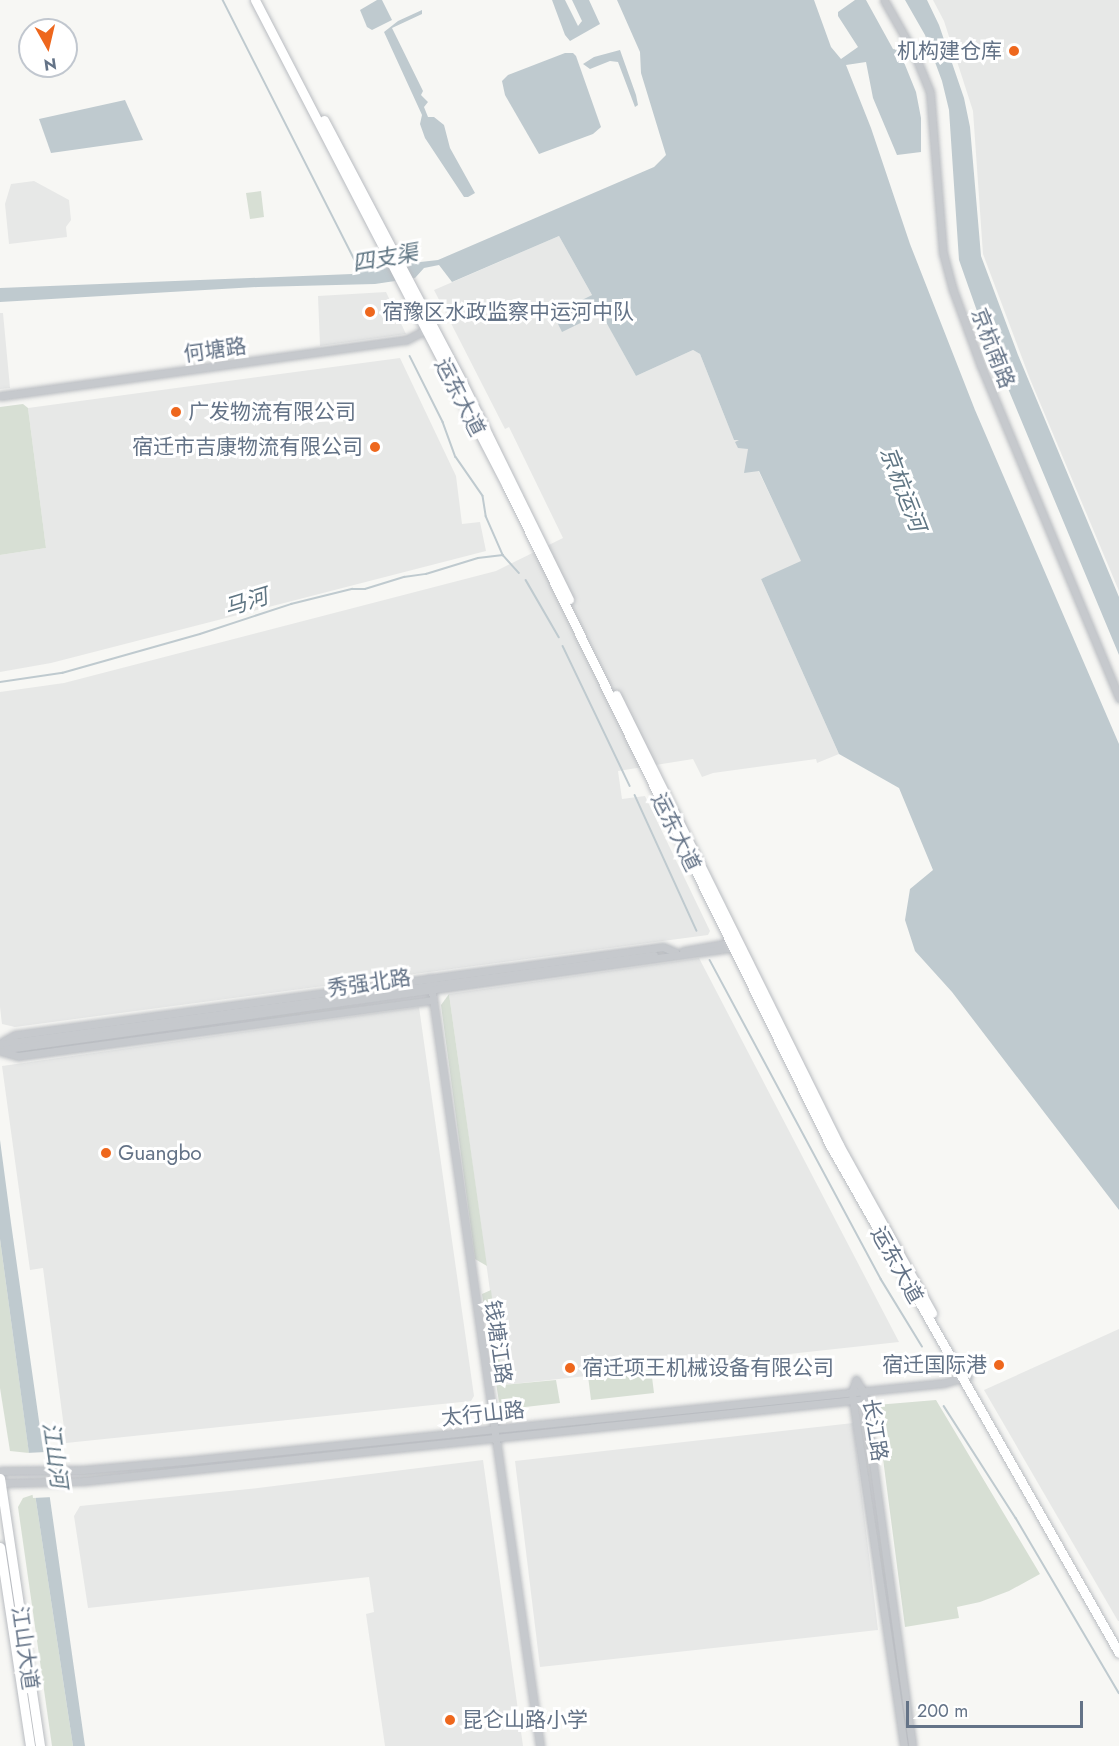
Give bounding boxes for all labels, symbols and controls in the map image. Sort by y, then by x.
north arrow [18,18,78,78]
place label: 机构建仓库 [897,38,1002,64]
marker: 机构建仓库 [1007,44,1021,58]
text: N [42,52,58,77]
water label: 四支渠 [350,239,420,277]
place label: 宿豫区水政监察中运河中队 [382,299,634,325]
street label: 京杭南路 [966,304,1020,392]
marker: 宿豫区水政监察中运河中队 [363,305,377,319]
street label: 何塘路 [182,333,248,367]
street label: 运东大道 [430,354,490,440]
place label: 广发物流有限公司 [188,399,356,425]
marker: 广发物流有限公司 [169,405,183,419]
place label: 宿迁市吉康物流有限公司 [132,434,363,460]
marker: 宿迁市吉康物流有限公司 [368,440,382,454]
water label: 京杭运河 [875,443,931,535]
water label: 马河 [221,583,271,621]
street label: 运东大道 [646,789,706,875]
street label: 秀强北路 [326,965,412,1001]
place label: Guangbo [118,1140,202,1166]
marker: Guangbo [99,1146,113,1160]
street label: 运东大道 [866,1222,928,1308]
street label: 钱塘江路 [480,1299,516,1385]
place label: 宿迁国际港 [882,1352,987,1378]
place label: 宿迁项王机械设备有限公司 [582,1355,834,1381]
marker: 宿迁国际港 [992,1358,1006,1372]
marker: 宿迁项王机械设备有限公司 [563,1361,577,1375]
street label: 太行山路 [440,1397,526,1431]
street label: 长江路 [858,1397,892,1463]
water label: 江山河 [37,1420,73,1490]
street label: 江山大道 [7,1605,43,1691]
scale bar [909,1689,1086,1727]
text: 200 m [917,1698,968,1724]
place label: 昆仑山路小学 [462,1707,588,1733]
marker: 昆仑山路小学 [443,1713,457,1727]

